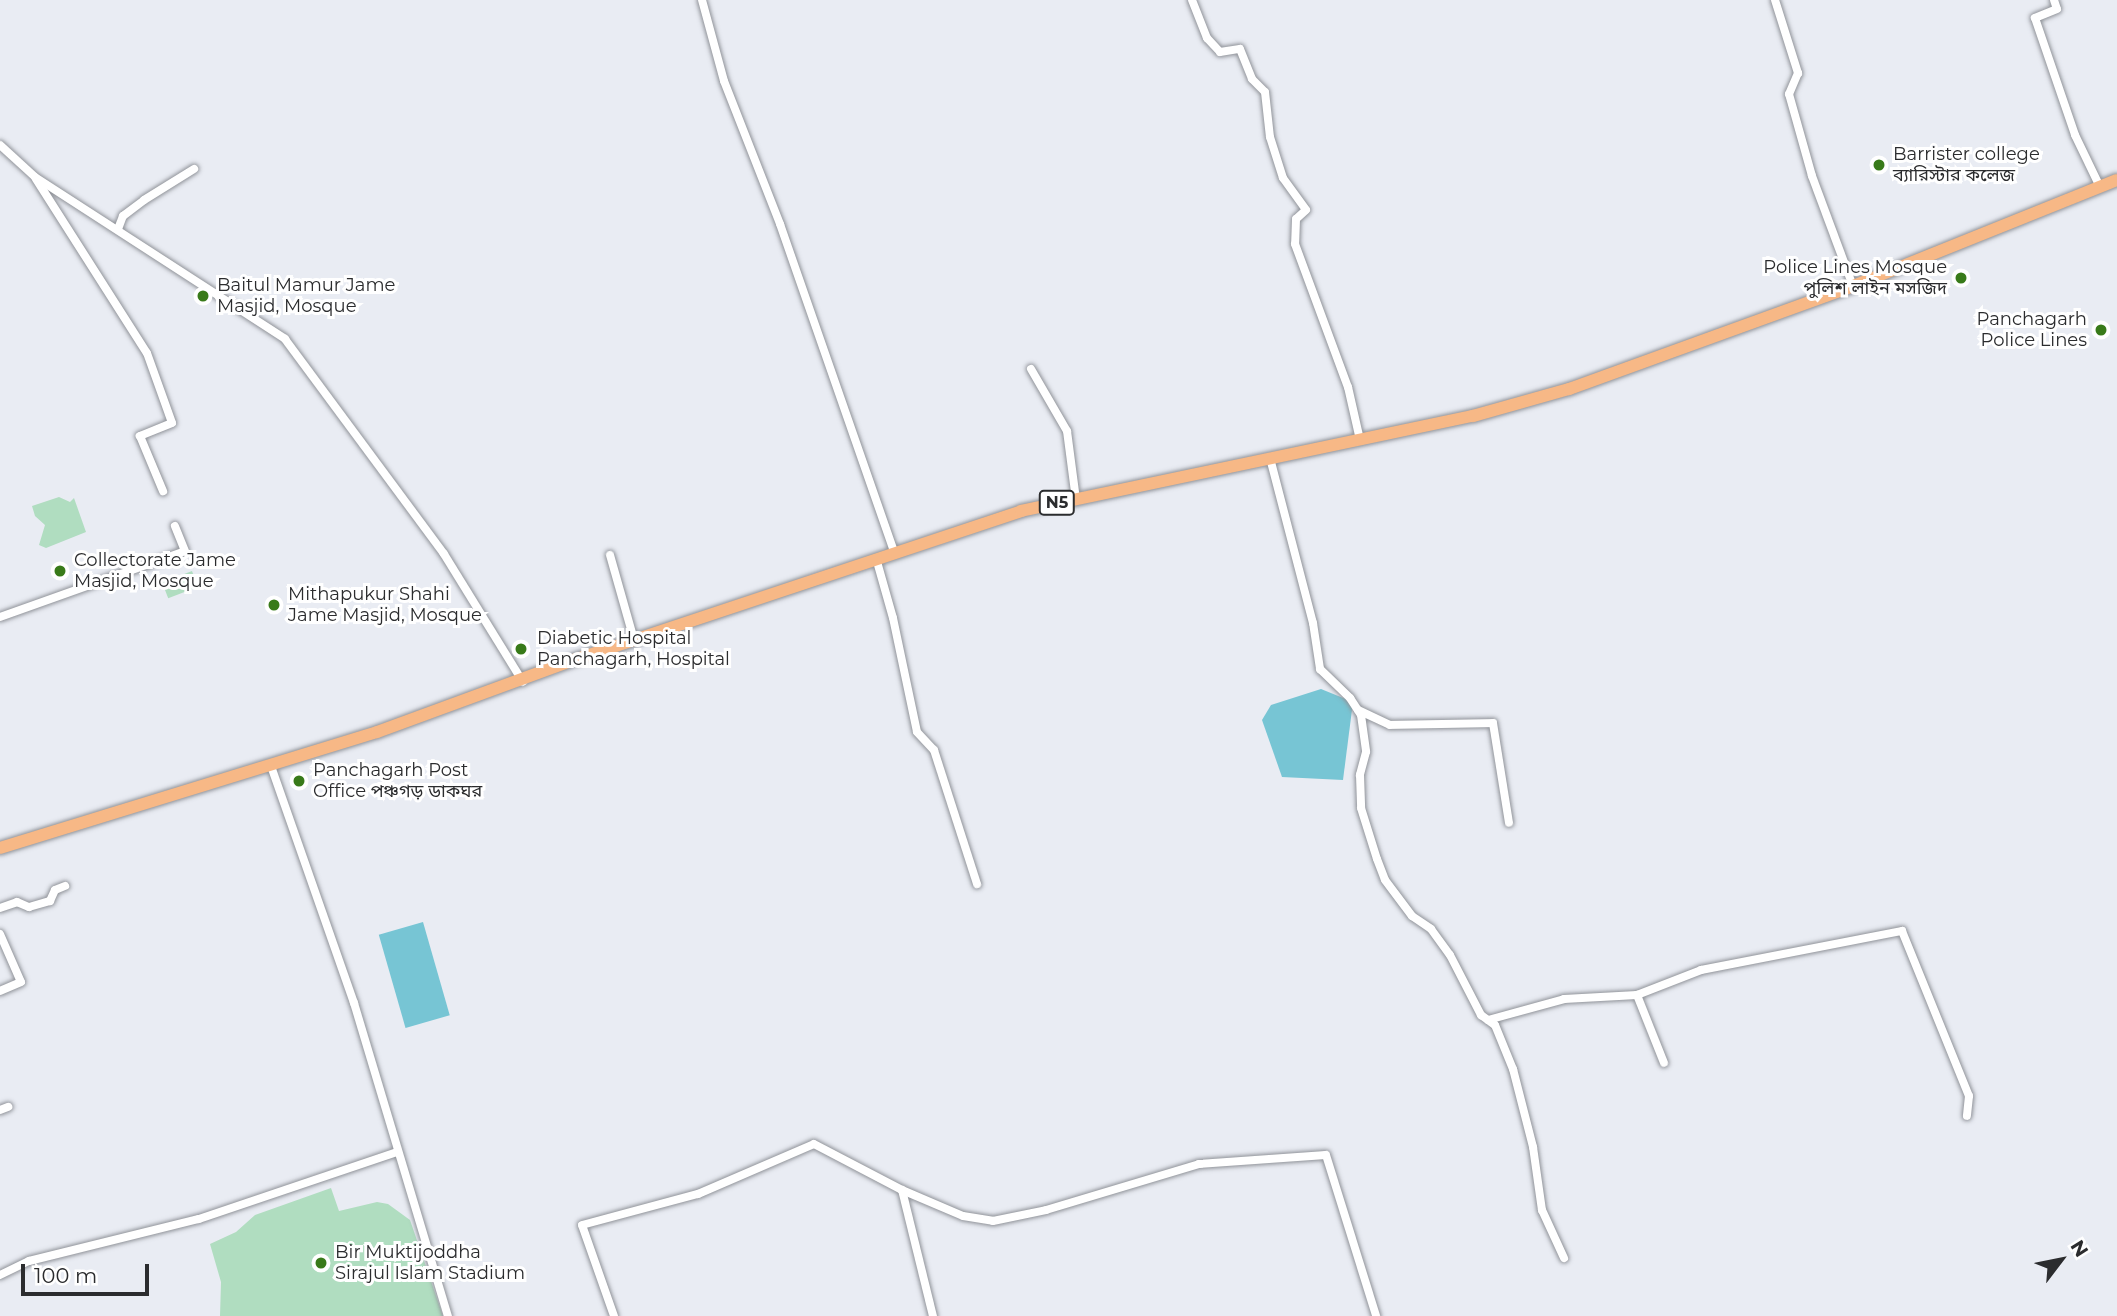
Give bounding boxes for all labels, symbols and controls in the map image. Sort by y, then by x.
place label: Barrister college ব্যারিস্টার কলেজ [1893,144,2040,186]
marker: Barrister college ব্যারিস্টার কলেজ [1871,157,1887,173]
place label: Police Lines Mosque পুলিশ লাইন মসজিদ [1763,257,1947,300]
marker: Police Lines Mosque পুলিশ লাইন মসজিদ [1953,270,1969,286]
place label: Baitul Mamur Jame Masjid, Mosque [217,275,395,318]
marker: Baitul Mamur Jame Masjid, Mosque [195,288,211,304]
place label: Panchagarh Police Lines [1977,309,2087,352]
marker: Panchagarh Police Lines [2093,322,2109,338]
road number: N5 [1038,490,1076,516]
place label: Collectorate Jame Masjid, Mosque [74,550,236,592]
marker: Collectorate Jame Masjid, Mosque [52,563,68,579]
place label: Mithapukur Shahi Jame Masjid, Mosque [288,584,482,626]
marker: Mithapukur Shahi Jame Masjid, Mosque [266,597,282,613]
place label: Diabetic Hospital Panchagarh, Hospital [537,628,730,670]
marker: Diabetic Hospital Panchagarh, Hospital [511,639,531,659]
place label: Panchagarh Post Office পঞ্চগড় ডাকঘর [313,760,482,802]
marker: Panchagarh Post Office পঞ্চগড় ডাকঘর [291,773,307,789]
north arrow [2026,1225,2096,1295]
text: N [2065,1236,2093,1261]
place label: Bir Muktijoddha Sirajul Islam Stadium [335,1242,525,1284]
scale bar [24,1250,152,1294]
marker: Bir Muktijoddha Sirajul Islam Stadium [313,1255,329,1271]
text: 100 m [34,1263,97,1288]

